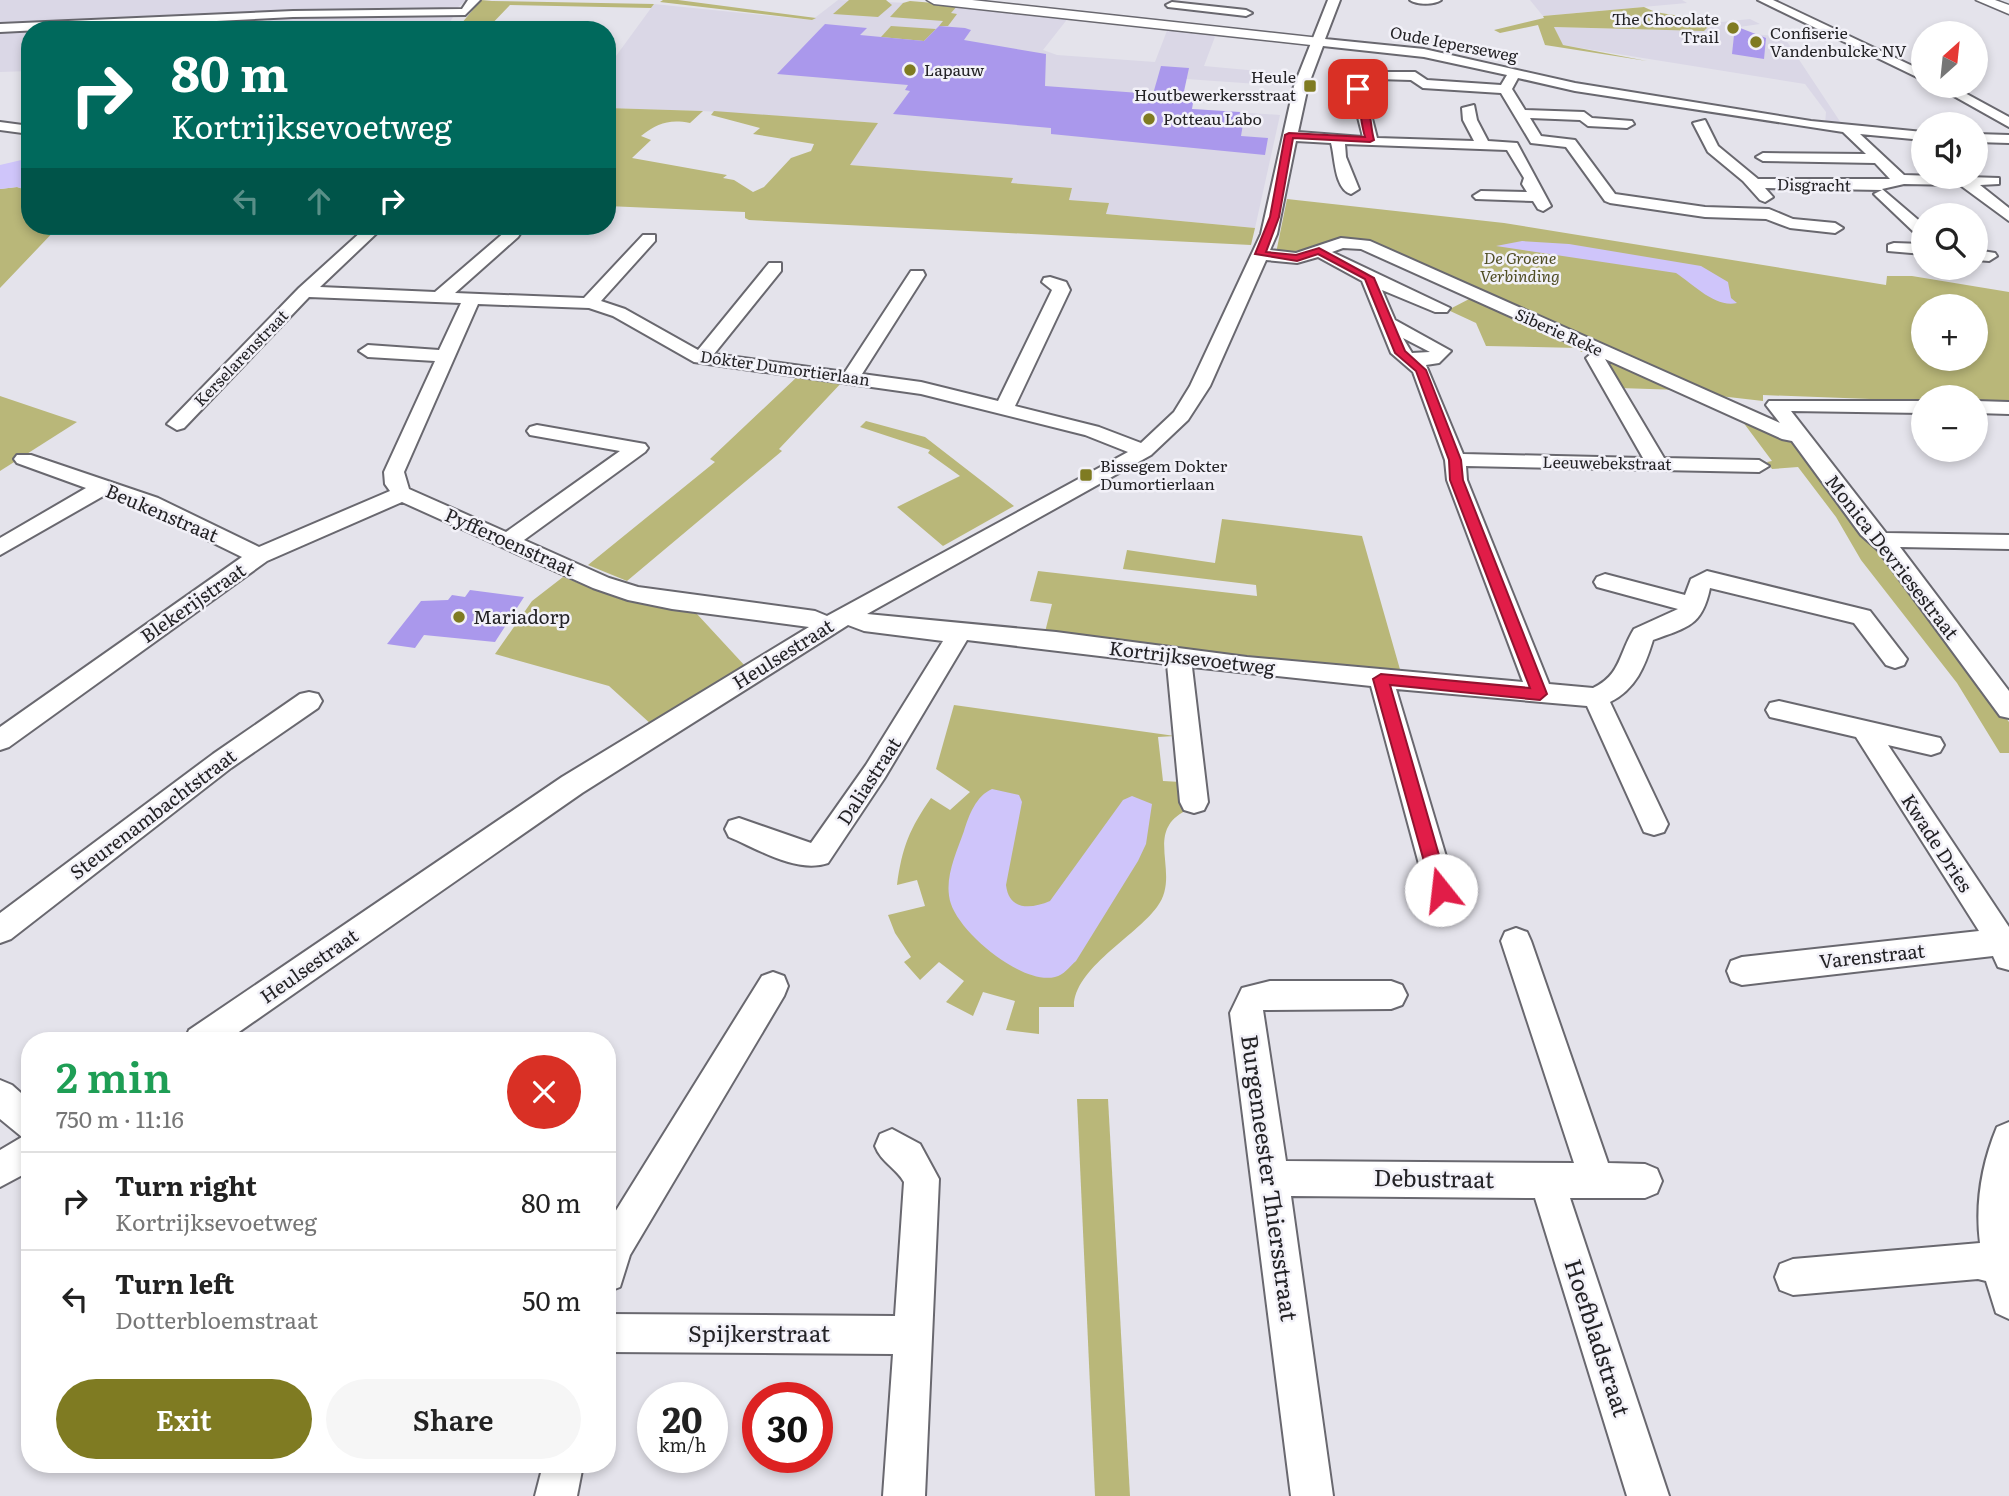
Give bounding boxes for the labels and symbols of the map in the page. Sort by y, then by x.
place label: The Chocolate Trail [1612,6,1719,48]
street label: Oude Ieperseweg [1388,19,1520,67]
marker: The Chocolate Trail [1725,20,1741,36]
place label: Confiserie Vandenbulcke NV [1770,20,1907,62]
north arrow [1911,21,1988,98]
marker: Confiserie Vandenbulcke NV [1748,34,1764,50]
place label: Lapauw [924,57,985,81]
pin [1328,59,1388,119]
marker: Lapauw [902,62,918,78]
place label: Heule Houtbewerkersstraat [1134,64,1297,106]
marker: Heule Houtbewerkersstraat [1302,78,1318,94]
place label: Potteau Labo [1163,106,1262,130]
marker: Potteau Labo [1141,111,1157,127]
street label: Disgracht [1777,171,1852,197]
park label: De Groene Verbinding [1480,245,1560,287]
street label: Siberie Reke [1512,301,1607,361]
street label: Kerselarenstraat [188,303,293,411]
street label: Dokter Dumortierlaan [699,343,872,391]
street label: Leeuwebekstraat [1542,449,1672,475]
place label: Bissegem Dokter Dumortierlaan [1100,453,1228,495]
marker: Bissegem Dokter Dumortierlaan [1078,467,1094,483]
street label: Monica Devriesestraat [1819,468,1966,645]
street label: Beukenstraat [102,476,223,549]
street label: Pyfferoenstraat [441,500,580,582]
street label: Blekerijstraat [134,555,251,649]
place label: Mariadorp [473,602,570,630]
marker: Mariadorp [451,609,467,625]
street label: Heulsestraat [727,611,839,695]
street label: Kortrijksevoetweg [1108,633,1277,681]
street label: Daliastraat [829,731,907,830]
street label: Steurenambachtstraat [63,741,242,885]
street label: Kwade Dries [1895,788,1980,898]
position arrow [1404,853,1478,927]
street label: Heulsestraat [254,921,364,1009]
street label: Varenstraat [1818,936,1926,974]
street label: Burgemeester Thiersstraat [1234,1032,1308,1324]
street label: Debustraat [1373,1159,1495,1195]
street label: Hoefbladstraat [1557,1254,1641,1421]
street label: Spijkerstraat [688,1315,831,1349]
speed limit sign: 30 [742,1382,833,1473]

